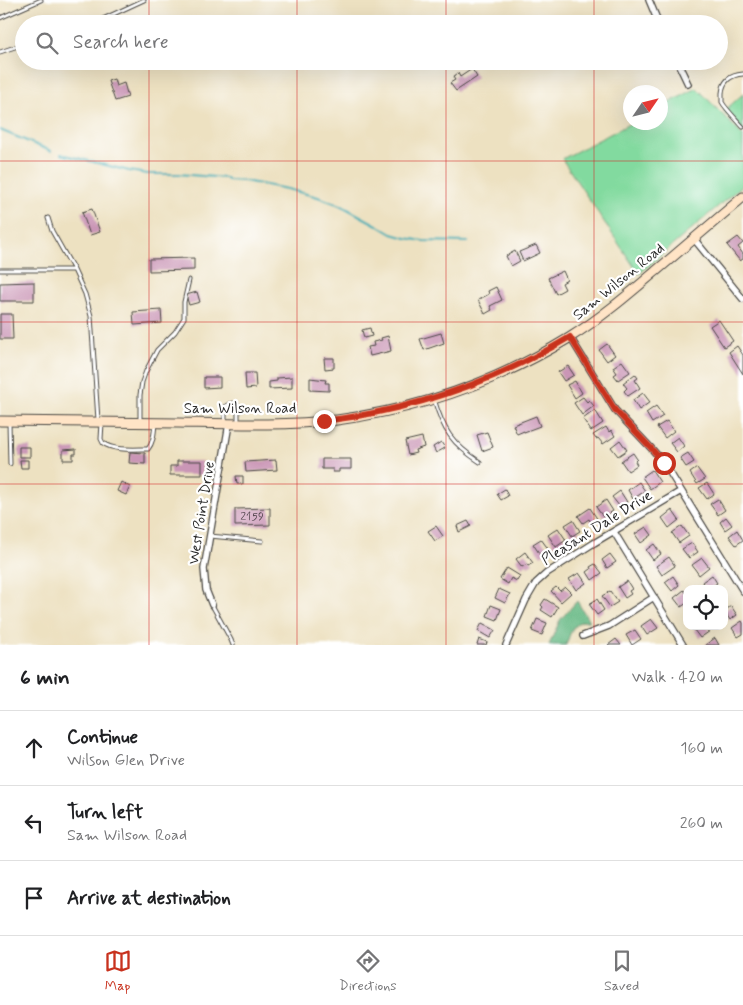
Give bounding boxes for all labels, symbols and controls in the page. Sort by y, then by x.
search box [15,15,728,70]
icon: search [33,29,61,57]
text: Search here [73,30,169,55]
north arrow [623,85,668,130]
street label: Sam Wilson Road [569,239,669,325]
street label: Sam Wilson Road [184,399,296,419]
route end [313,410,336,433]
route start [653,452,676,475]
street label: West Point Drive [184,460,220,566]
street label: Pleasant Dale Drive [538,486,656,570]
house number: 2159 [240,509,264,525]
map controls [683,585,728,630]
button: locate [683,585,728,630]
text: 6 min [20,664,70,692]
text: Walk · 420 m [632,667,723,688]
text: Continue [67,725,138,750]
icon: ahead [20,734,48,762]
text: 160 m [680,738,723,759]
text: Wilson Glen Drive [67,750,185,771]
text: Turn left [67,800,143,825]
icon: left [20,809,48,837]
text: 260 m [680,813,723,834]
text: Sam Wilson Road [67,825,187,846]
icon: arrive [20,884,48,912]
text: Arrive at destination [67,886,231,911]
tab: Map [104,947,132,995]
tab: Directions [339,947,397,995]
tab: Saved [604,947,639,995]

